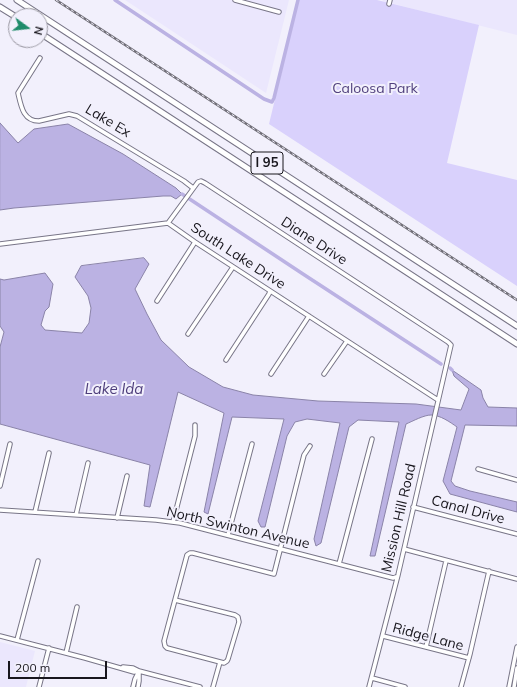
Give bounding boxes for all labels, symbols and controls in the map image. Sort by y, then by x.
north arrow [8,8,48,48]
text: N [31,25,46,37]
park label: Caloosa Park [332,81,418,97]
street label: Lake Ex [82,101,134,141]
road number: I 95 [251,152,283,174]
street label: Diane Drive [278,213,350,269]
street label: South Lake Drive [187,219,289,293]
water label: Lake Ida [85,380,143,398]
street label: Mission Hill Road [378,462,420,574]
street label: Canal Drive [430,492,506,528]
street label: North Swinton Avenue [165,503,311,553]
street label: Ridge Lane [391,619,465,655]
scale bar [10,653,109,679]
text: 200 m [15,660,50,675]

